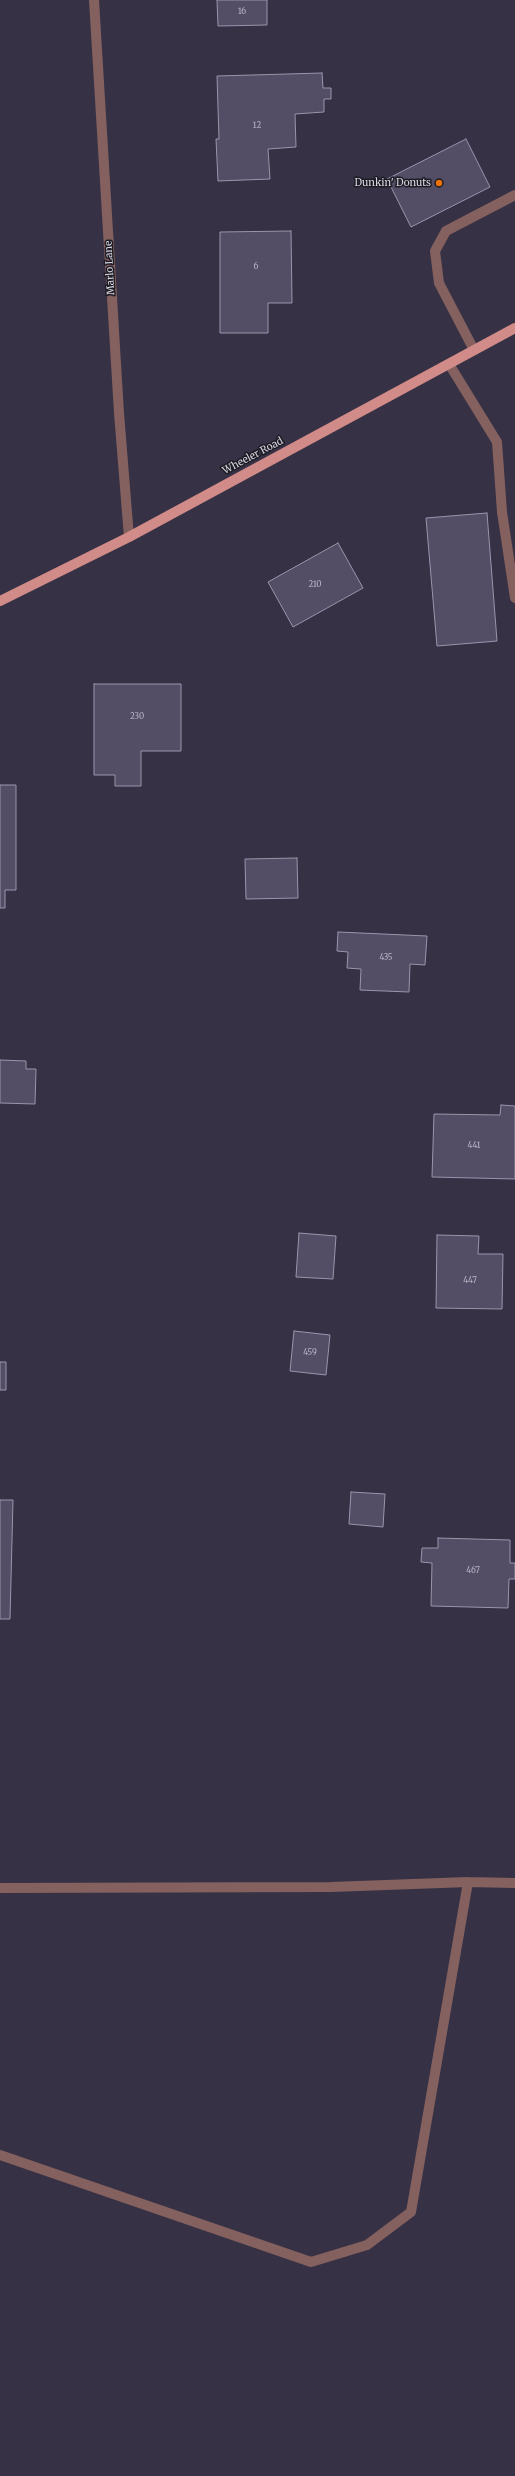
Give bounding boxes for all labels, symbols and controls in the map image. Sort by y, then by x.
house number: 16 [238,7,246,17]
house number: 12 [253,121,261,131]
place label: Dunkin' Donuts [354,177,431,189]
marker: Dunkin' Donuts [434,178,444,188]
street label: Marlo Lane [103,240,117,296]
house number: 6 [254,262,258,272]
street label: Wheeler Road [221,435,285,477]
house number: 210 [309,580,321,590]
house number: 230 [130,712,144,722]
house number: 435 [379,953,393,963]
house number: 441 [468,1141,480,1151]
house number: 447 [463,1276,477,1286]
house number: 459 [303,1348,317,1358]
house number: 467 [466,1566,480,1576]

